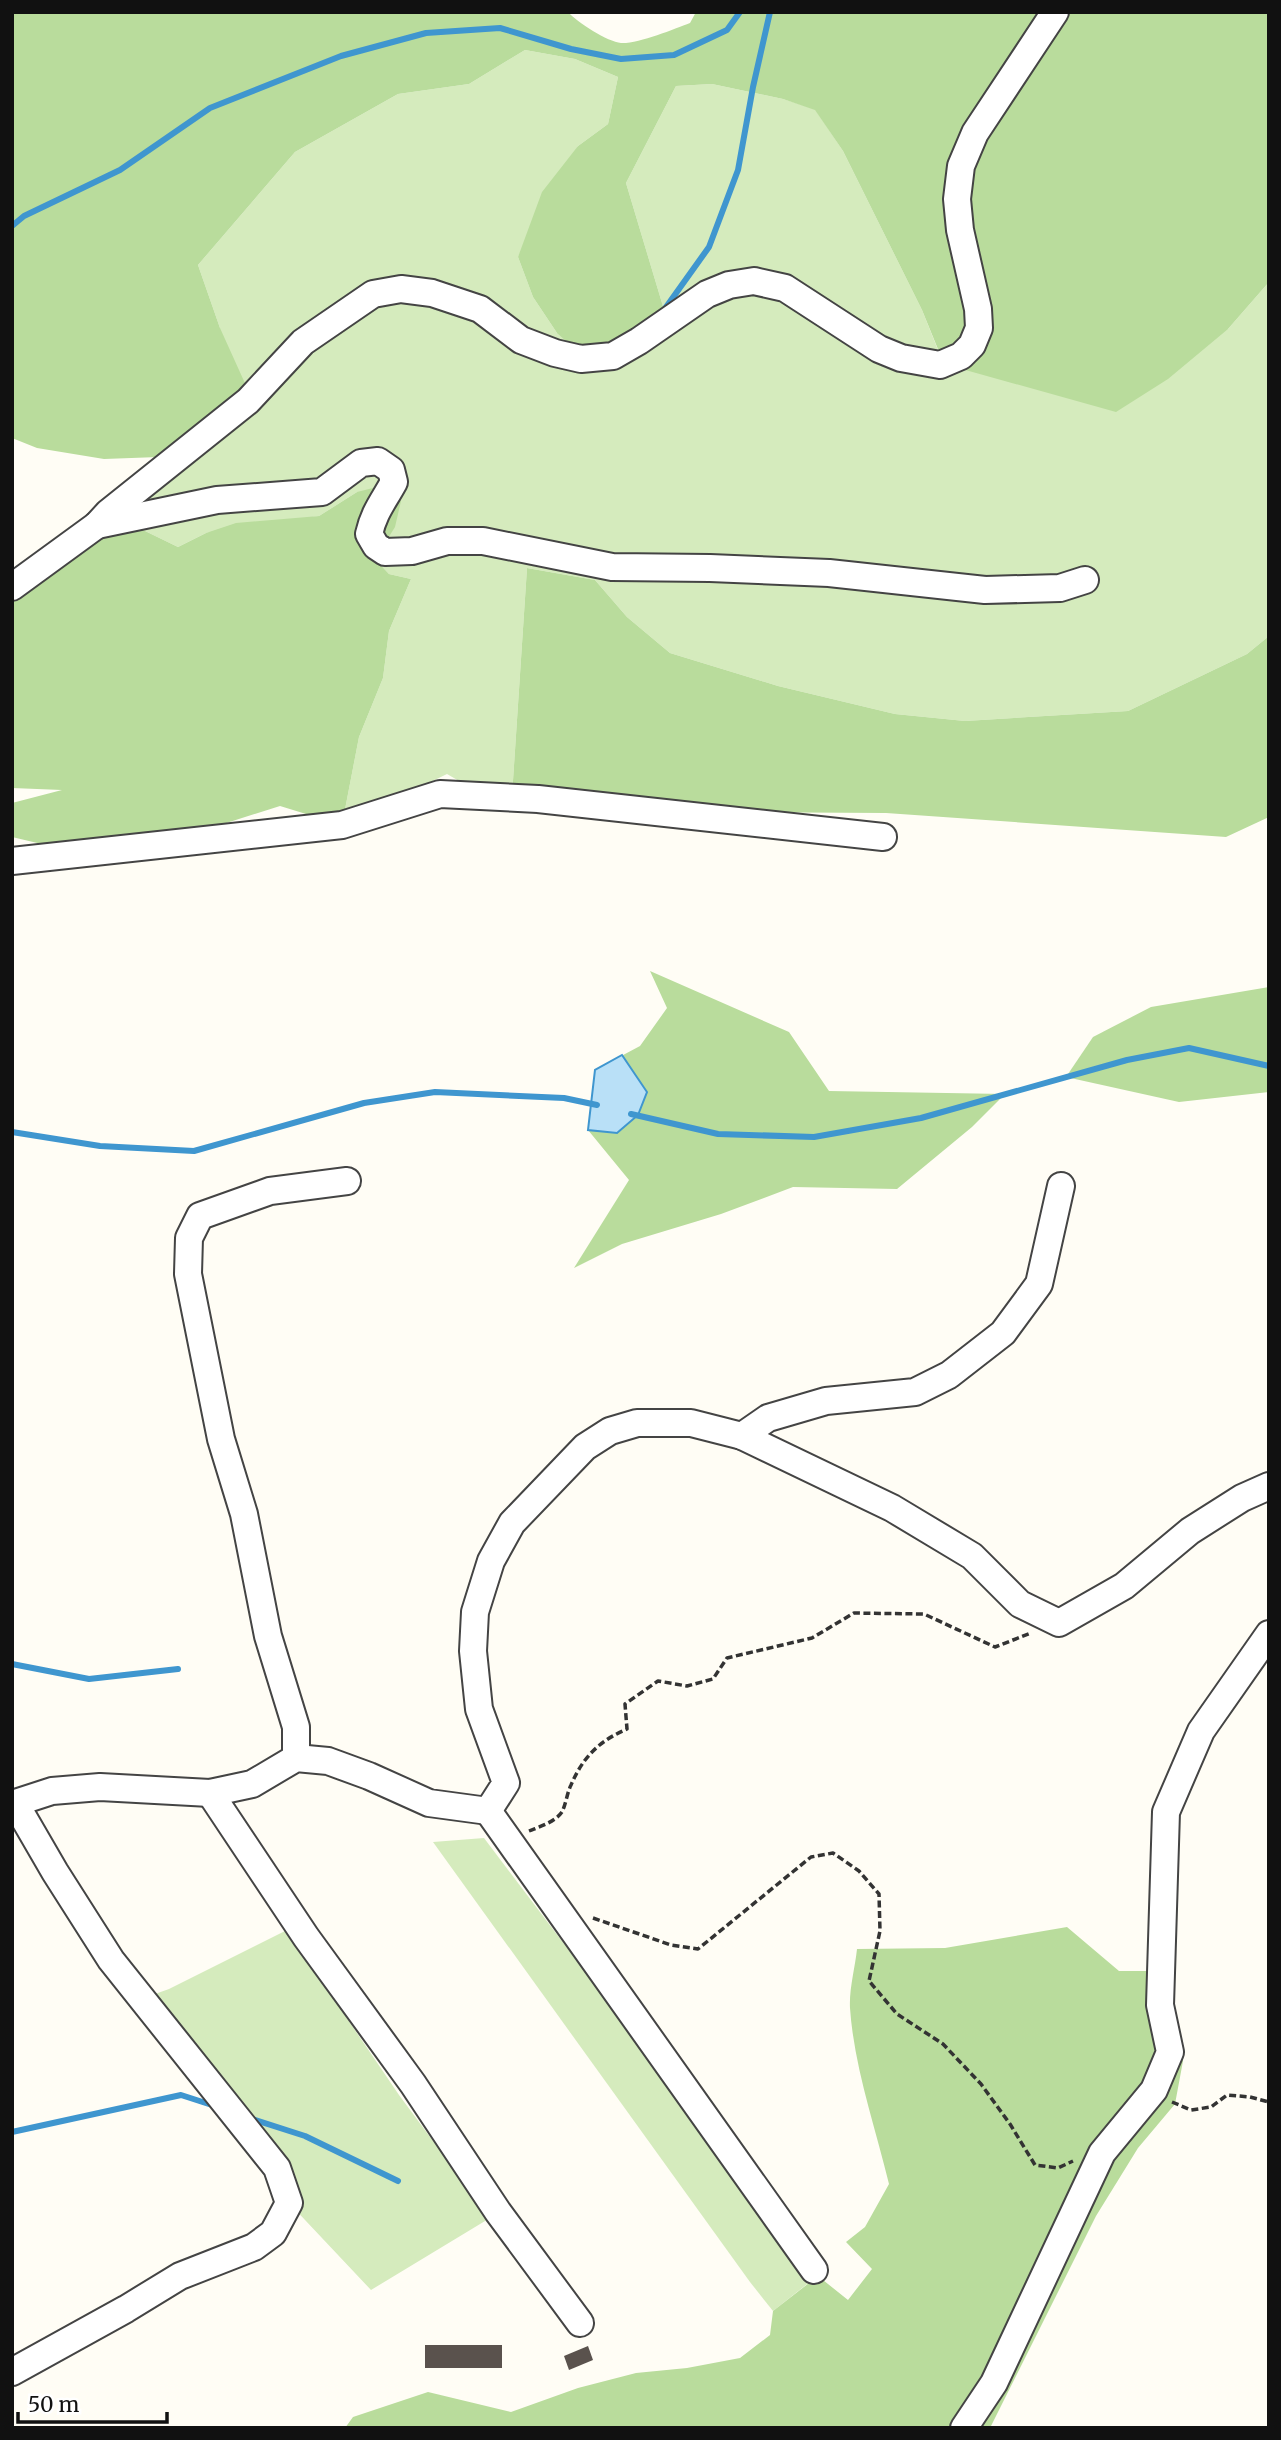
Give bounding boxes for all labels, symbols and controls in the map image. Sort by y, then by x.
scale bar [18,2380,166,2424]
text: 50 m [28,2391,79,2418]

